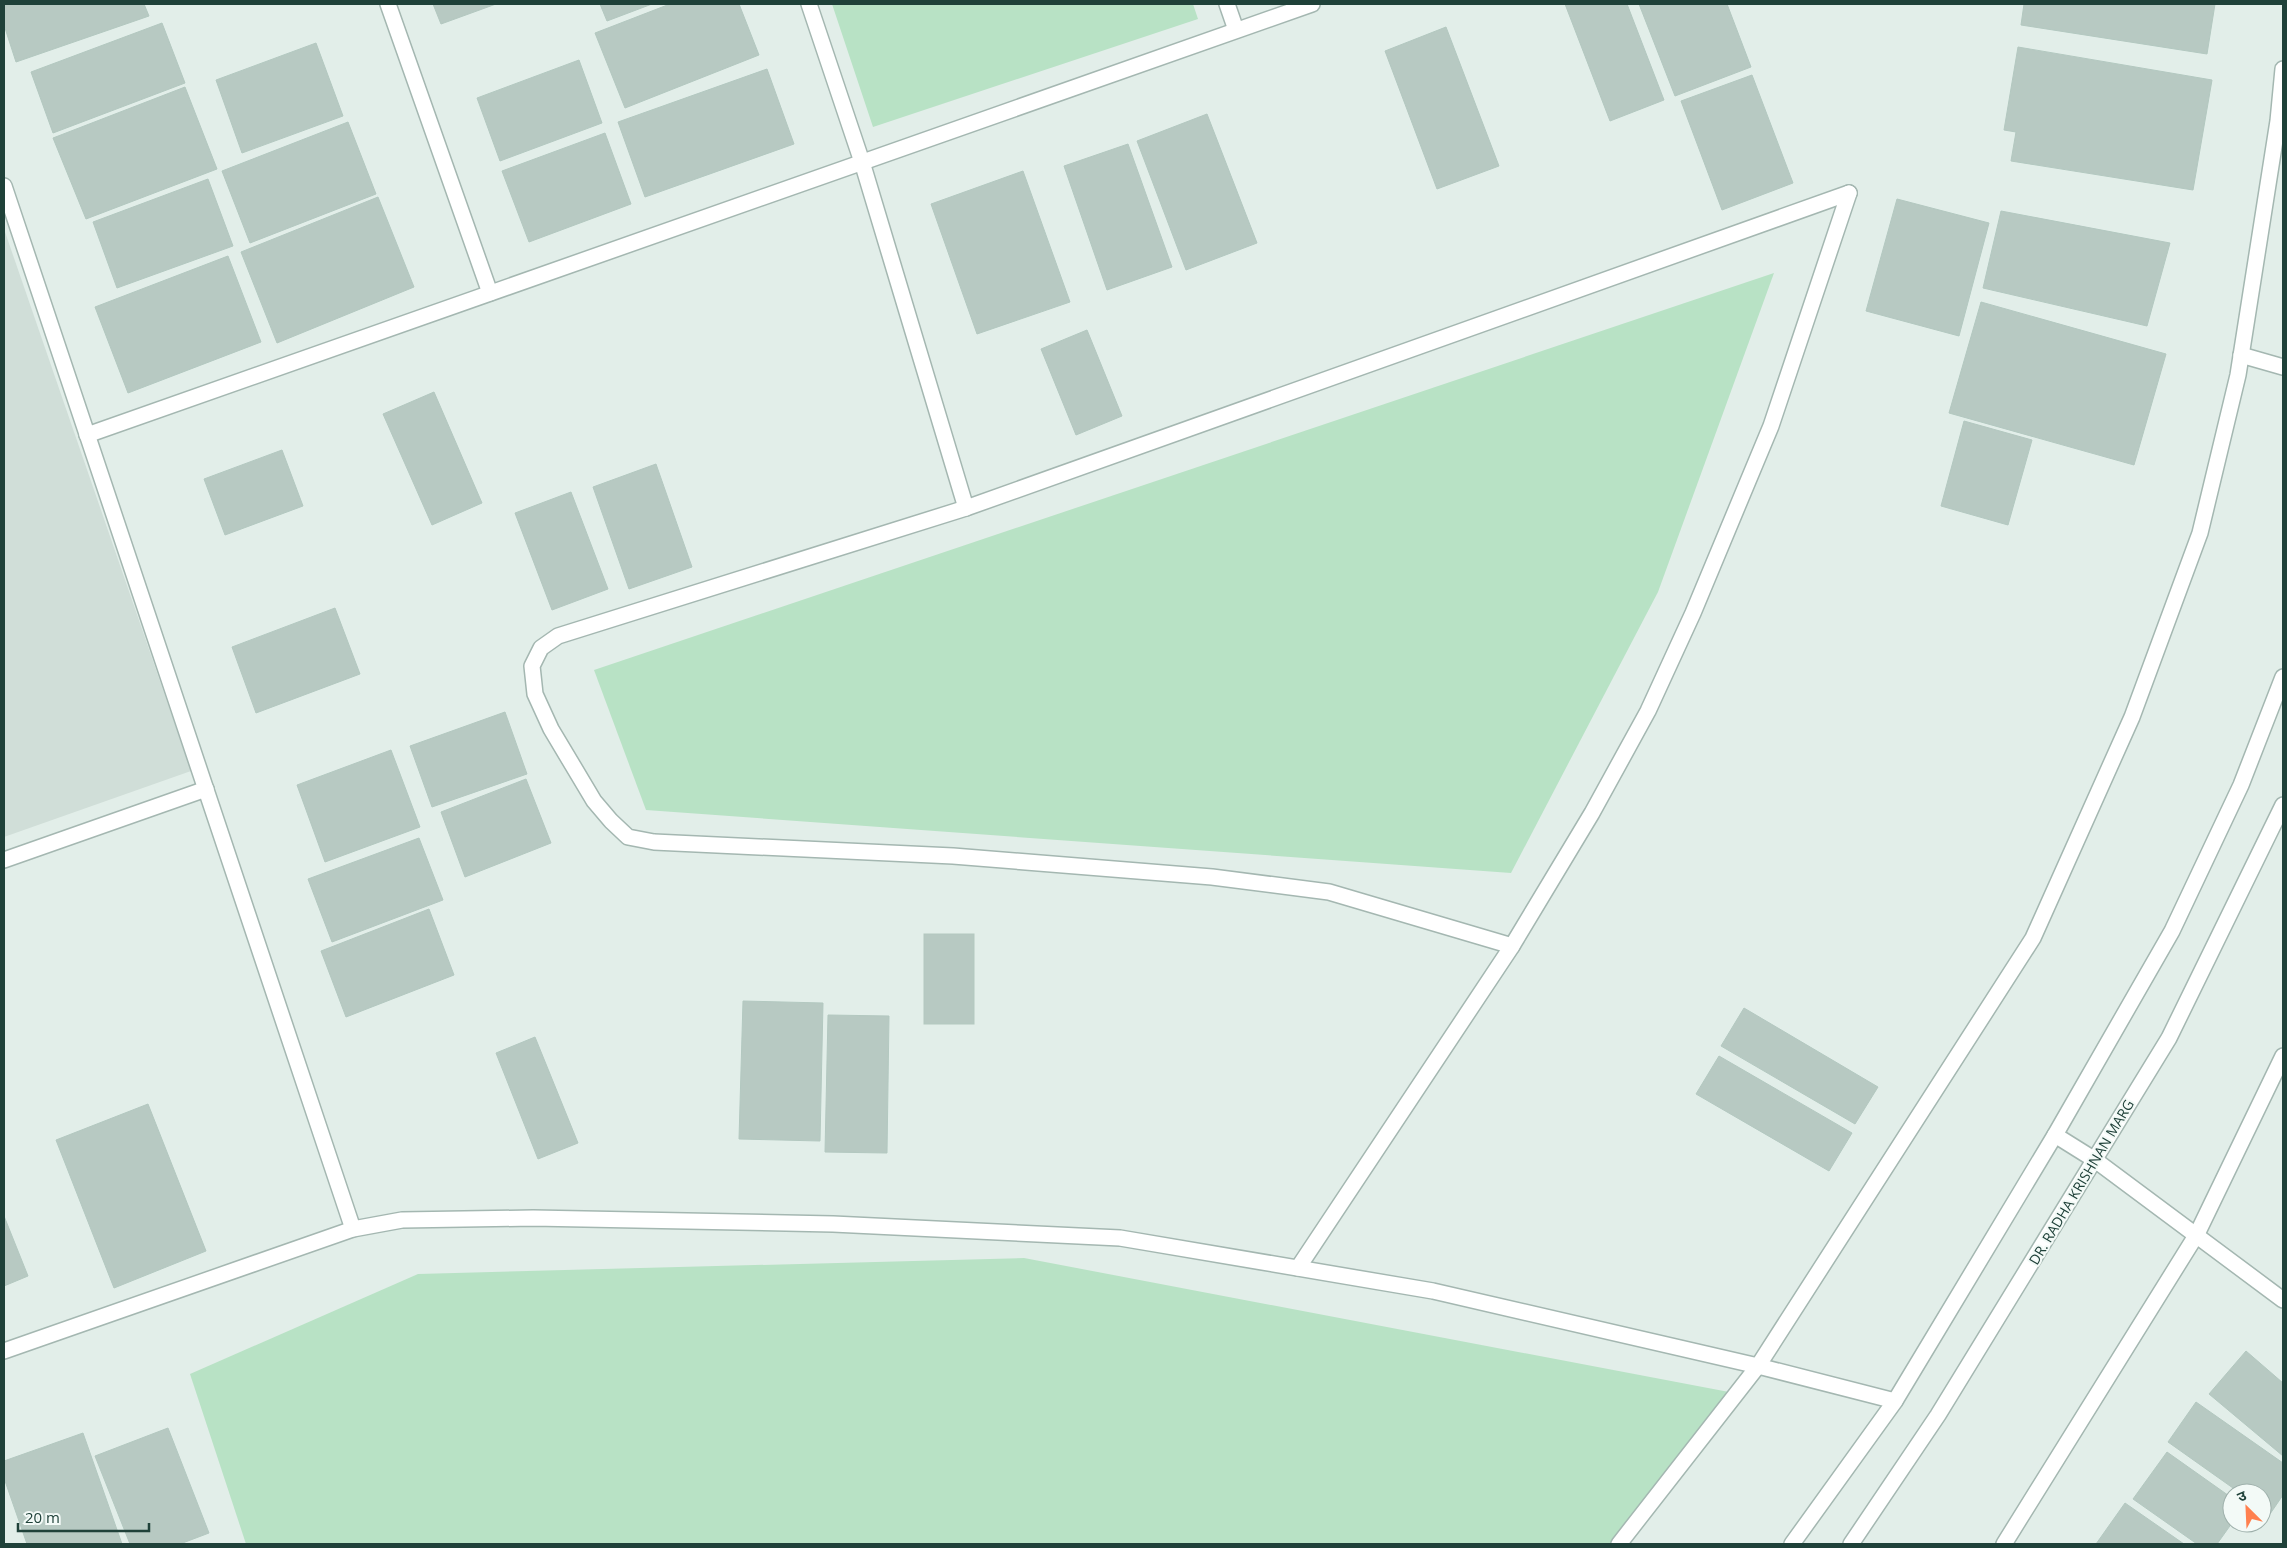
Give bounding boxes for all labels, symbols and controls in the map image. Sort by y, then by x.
street label: DR. RADHA KRISHNAN MARG [2024,1096,2138,1268]
north arrow [2222,1483,2272,1533]
text: उ [2234,1485,2250,1506]
scale bar [18,1500,149,1532]
text: 20 m [25,1507,60,1527]

